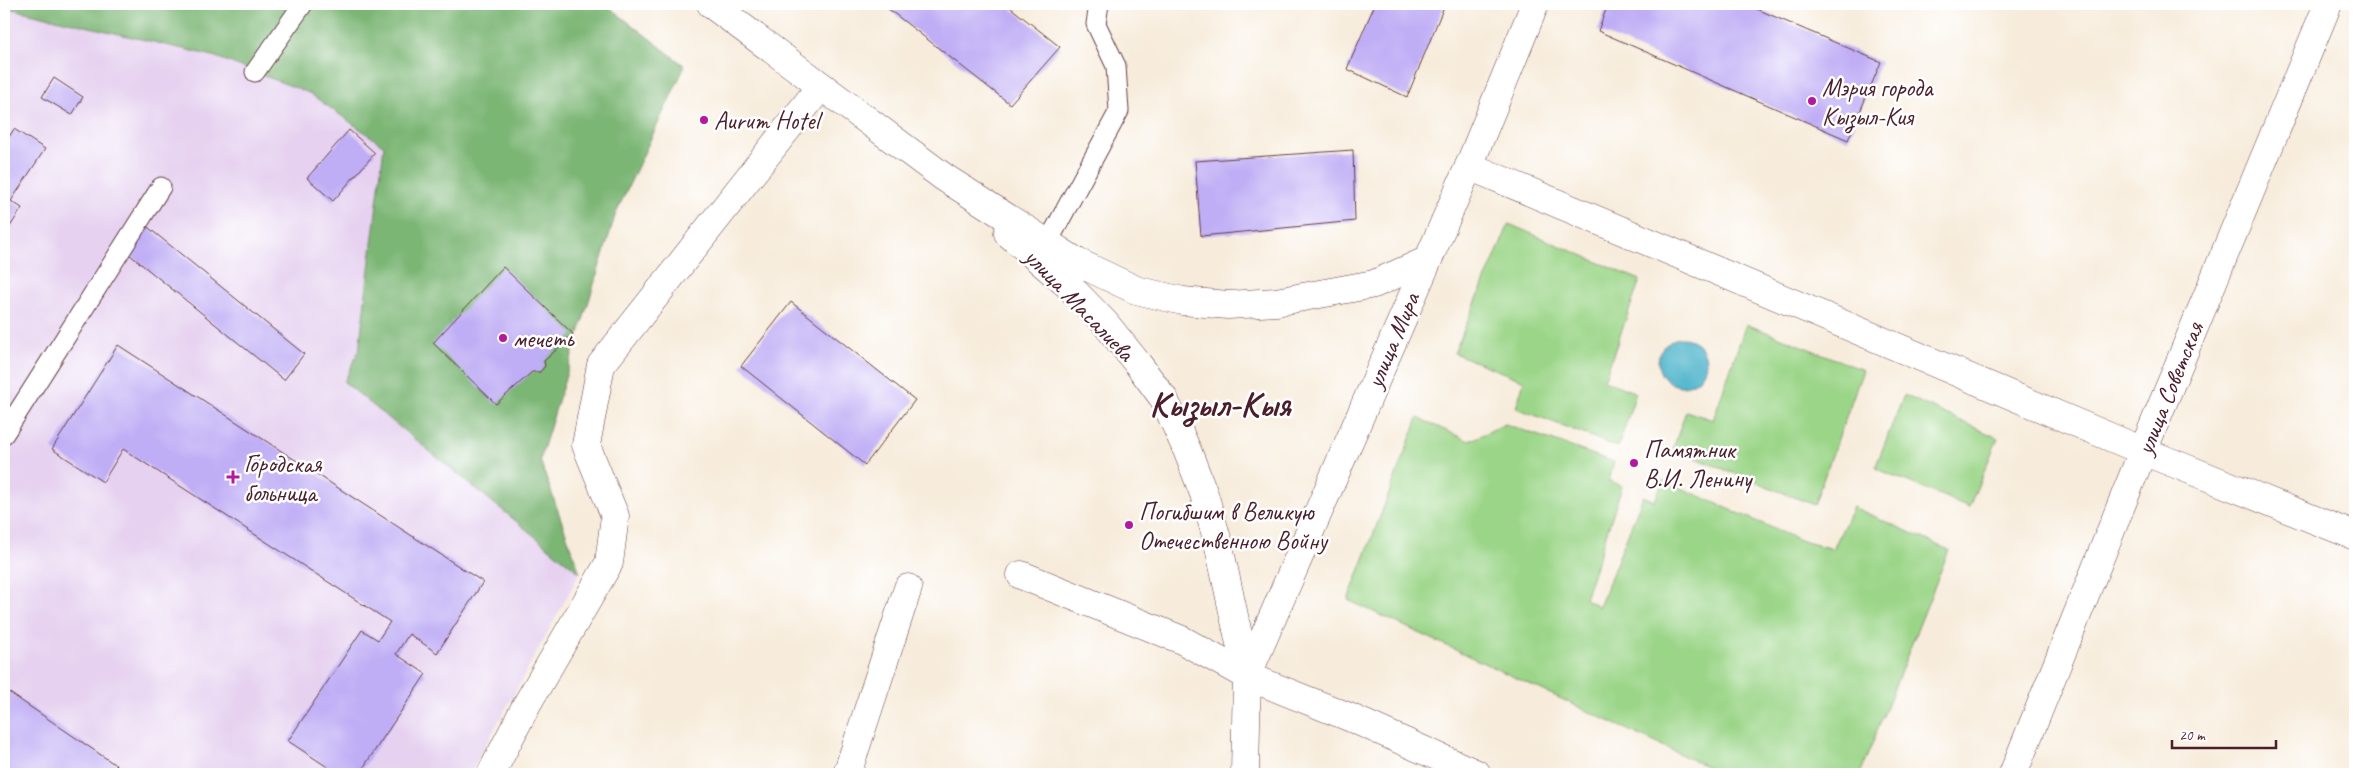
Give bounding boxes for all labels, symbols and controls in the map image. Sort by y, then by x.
place label: Мэрия города Кызыл-Кия [1822,72,1934,134]
marker: Мэрия города Кызыл-Кия [1806,95,1818,107]
place label: Aurum Hotel [714,105,824,137]
marker: Aurum Hotel [698,114,710,126]
street label: улица Масалиева [1016,240,1143,370]
street label: улица Мира [1358,286,1428,395]
street label: улица Советская [2128,317,2211,461]
place label: мечеть [513,323,575,355]
marker: мечеть [497,332,509,344]
district label: Кызыл-Кыя [1150,382,1293,427]
place label: Памятник В.И. Ленину [1644,434,1754,495]
place label: Городская больница [244,448,323,509]
marker: Памятник В.И. Ленину [1628,457,1640,469]
marker: Городская больница [226,470,240,484]
place label: Погибшим в Великую Отечественною Войну [1139,496,1329,557]
marker: Погибшим в Великую Отечественною Войну [1123,519,1135,531]
scale bar [2172,718,2275,750]
text: 20 m [2179,726,2206,745]

